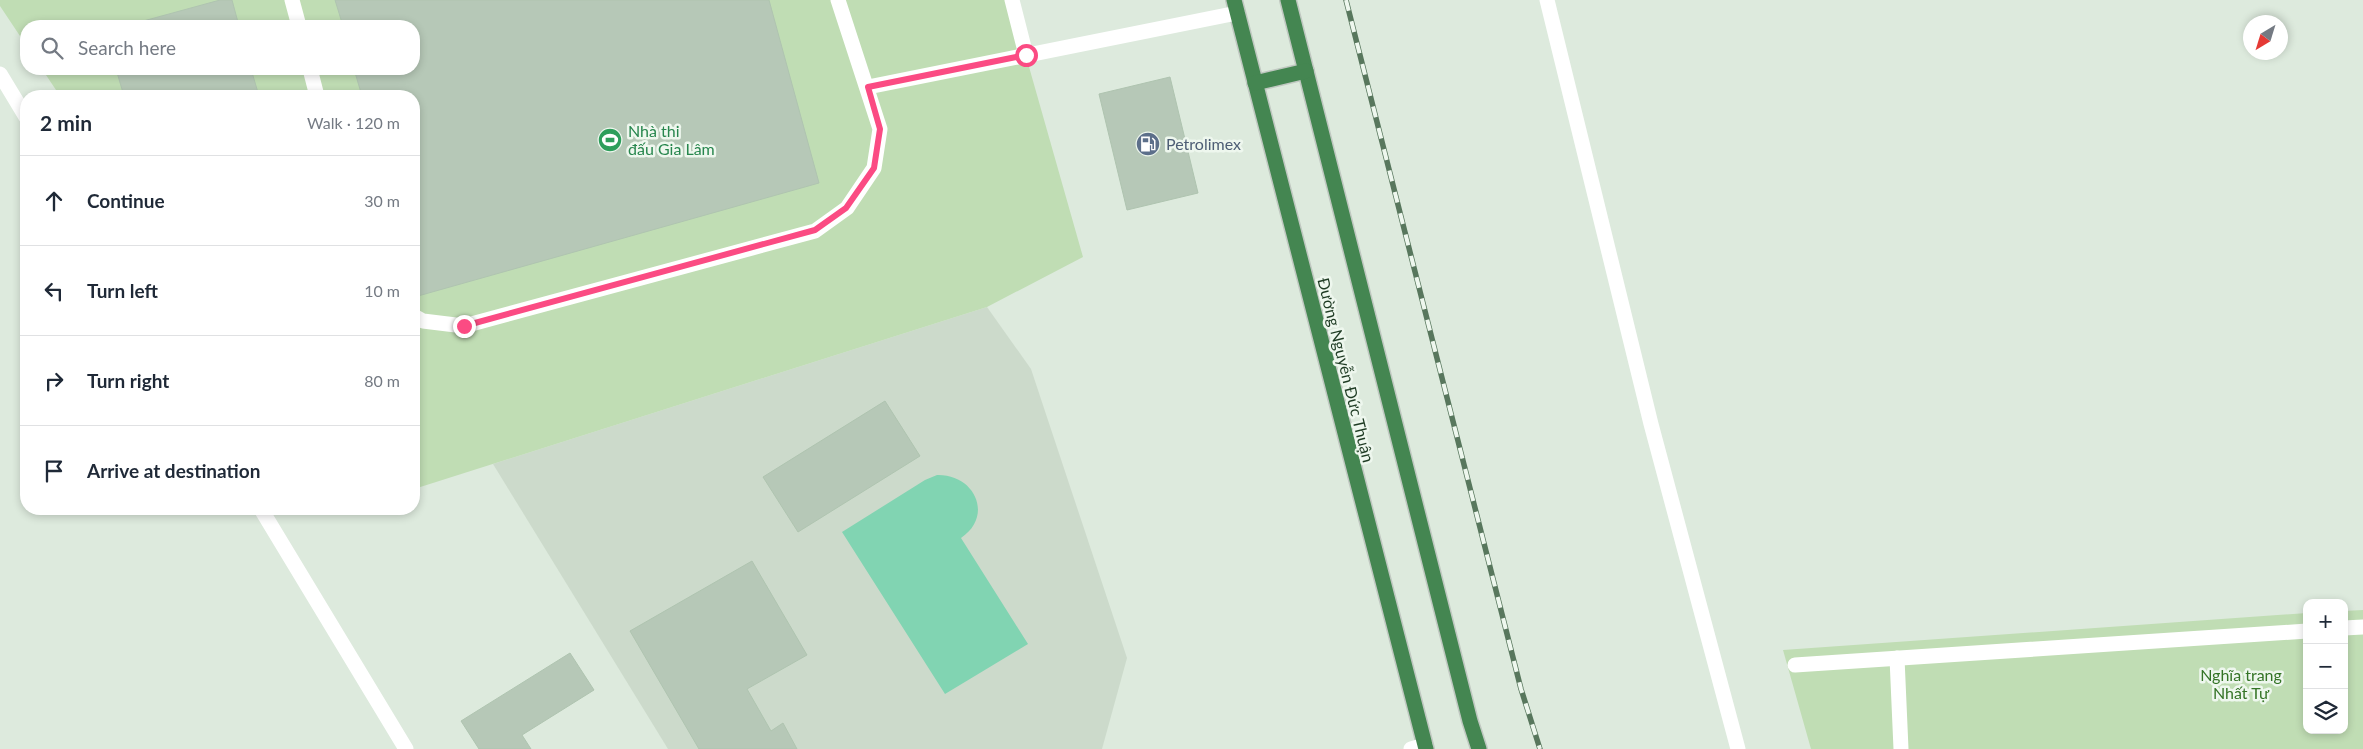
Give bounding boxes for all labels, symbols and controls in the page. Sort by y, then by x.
north arrow [2243,15,2288,60]
search box [20,20,420,75]
icon: search [38,34,66,62]
text: Search here [78,36,176,59]
route start [1015,44,1038,67]
text: 2 min [40,110,92,135]
text: Walk · 120 m [307,113,400,132]
place label: Nhà thi đấu Gia Lâm [628,121,715,158]
sports icon: Nhà thi đấu Gia Lâm [597,127,623,153]
fuel station icon: Petrolimex [1135,131,1161,157]
place label: Petrolimex [1166,134,1241,153]
icon: ahead [40,187,68,215]
text: Continue [87,189,165,212]
text: 30 m [364,191,400,210]
street label: Đường Nguyễn Đức Thuận [1314,276,1379,464]
icon: left [40,277,68,305]
text: Turn left [87,279,158,302]
text: 10 m [364,281,400,300]
route end [453,315,476,338]
icon: right [40,367,68,395]
text: Turn right [87,369,169,392]
text: 80 m [364,371,400,390]
icon: arrive [40,457,68,485]
text: Arrive at destination [87,459,260,482]
map controls [2303,599,2348,734]
button: + [2303,599,2348,644]
button: − [2303,644,2348,689]
park label: Nghĩa trang Nhất Tự [2200,665,2282,702]
button: layers [2303,689,2348,734]

